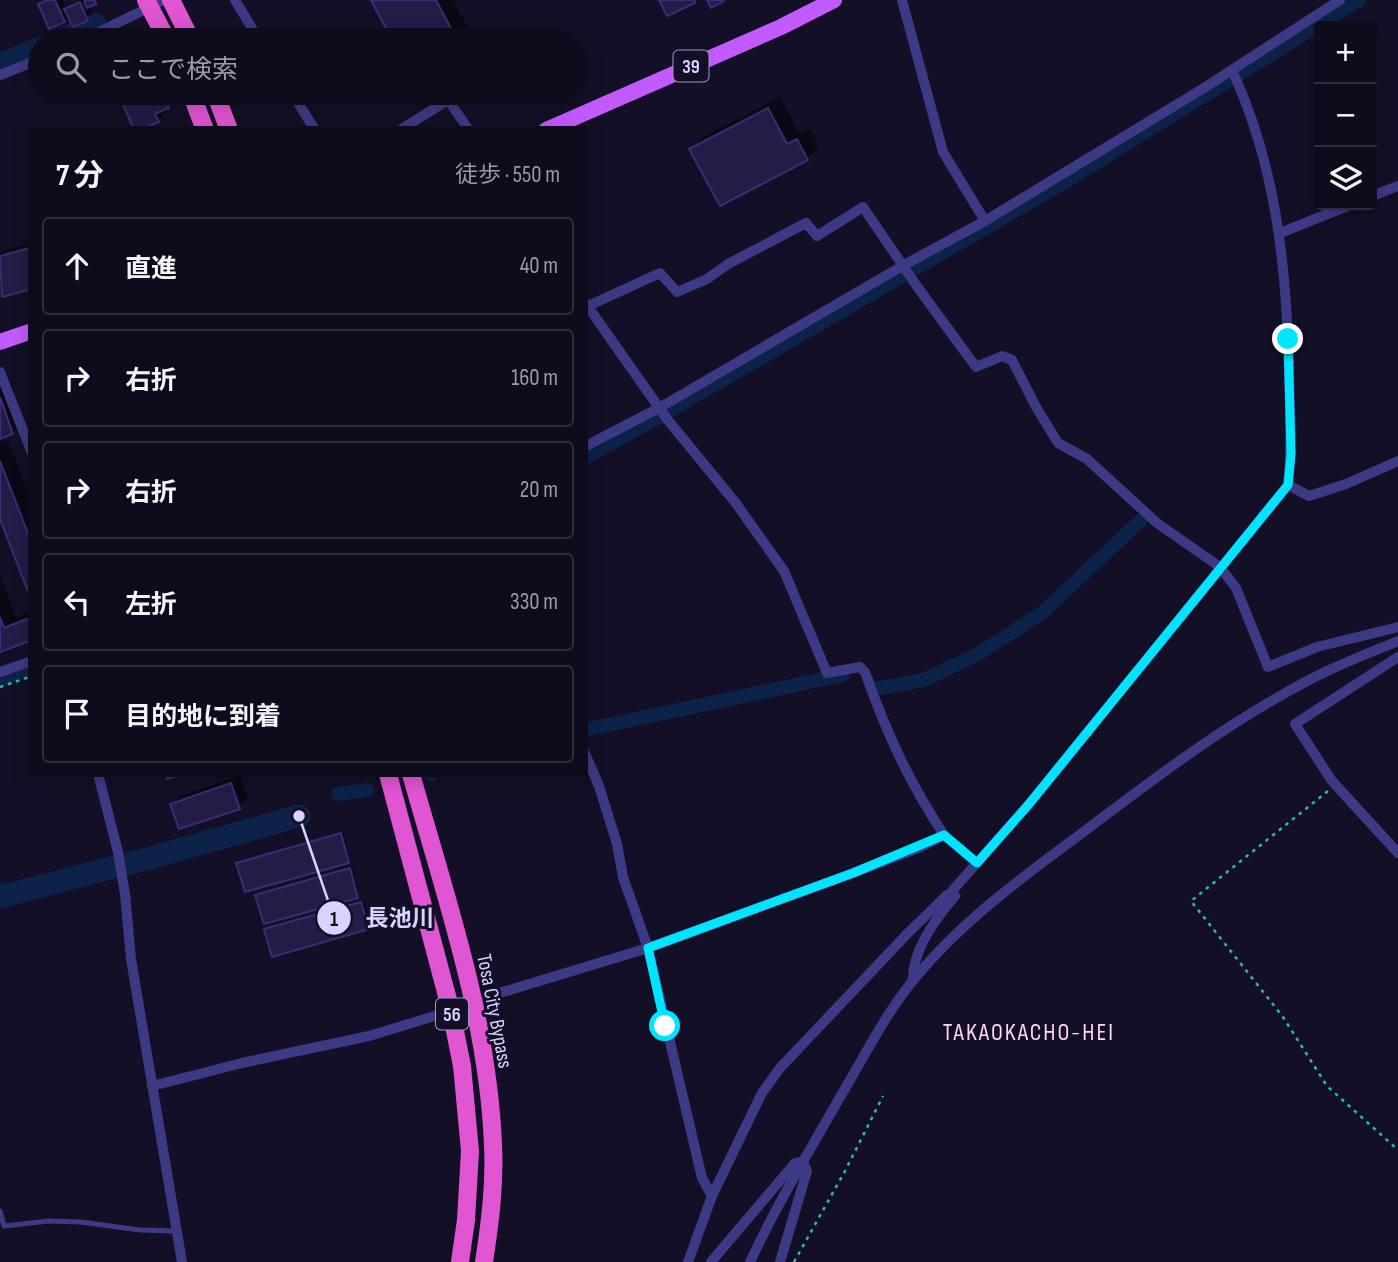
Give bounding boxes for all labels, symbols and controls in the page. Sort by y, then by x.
map controls [1314,21,1377,210]
button: + [1314,21,1377,84]
search box [28,28,588,105]
icon: search [52,48,90,86]
road number: 39 [674,50,708,82]
text: ここで検索 [108,55,238,86]
button: − [1314,84,1377,147]
button: layers [1314,147,1377,210]
text: 7 分 [56,158,104,194]
text: 徒歩 · 550 m [455,161,560,189]
icon: ahead [58,247,96,285]
text: 40 m [520,252,558,280]
text: 直進 [125,254,177,285]
route end [1272,323,1303,354]
icon: right [58,359,96,397]
text: 160 m [511,364,558,392]
text: 右折 [125,366,177,397]
icon: right [58,471,96,509]
text: 20 m [520,476,558,504]
text: 右折 [125,478,177,509]
icon: left [58,583,96,621]
text: 330 m [510,588,558,616]
text: 左折 [125,590,177,621]
icon: arrive [58,695,96,733]
text: 目的地に到着 [125,702,281,733]
callout: 長池川 [316,896,448,940]
text: 長池川 [366,905,435,933]
text: 1 [330,907,338,932]
street label: Tosa City Bypass [471,952,518,1070]
road number: 56 [436,998,468,1030]
route start [649,1010,680,1041]
district label: TAKAOKACHO-HEI [943,1018,1115,1047]

